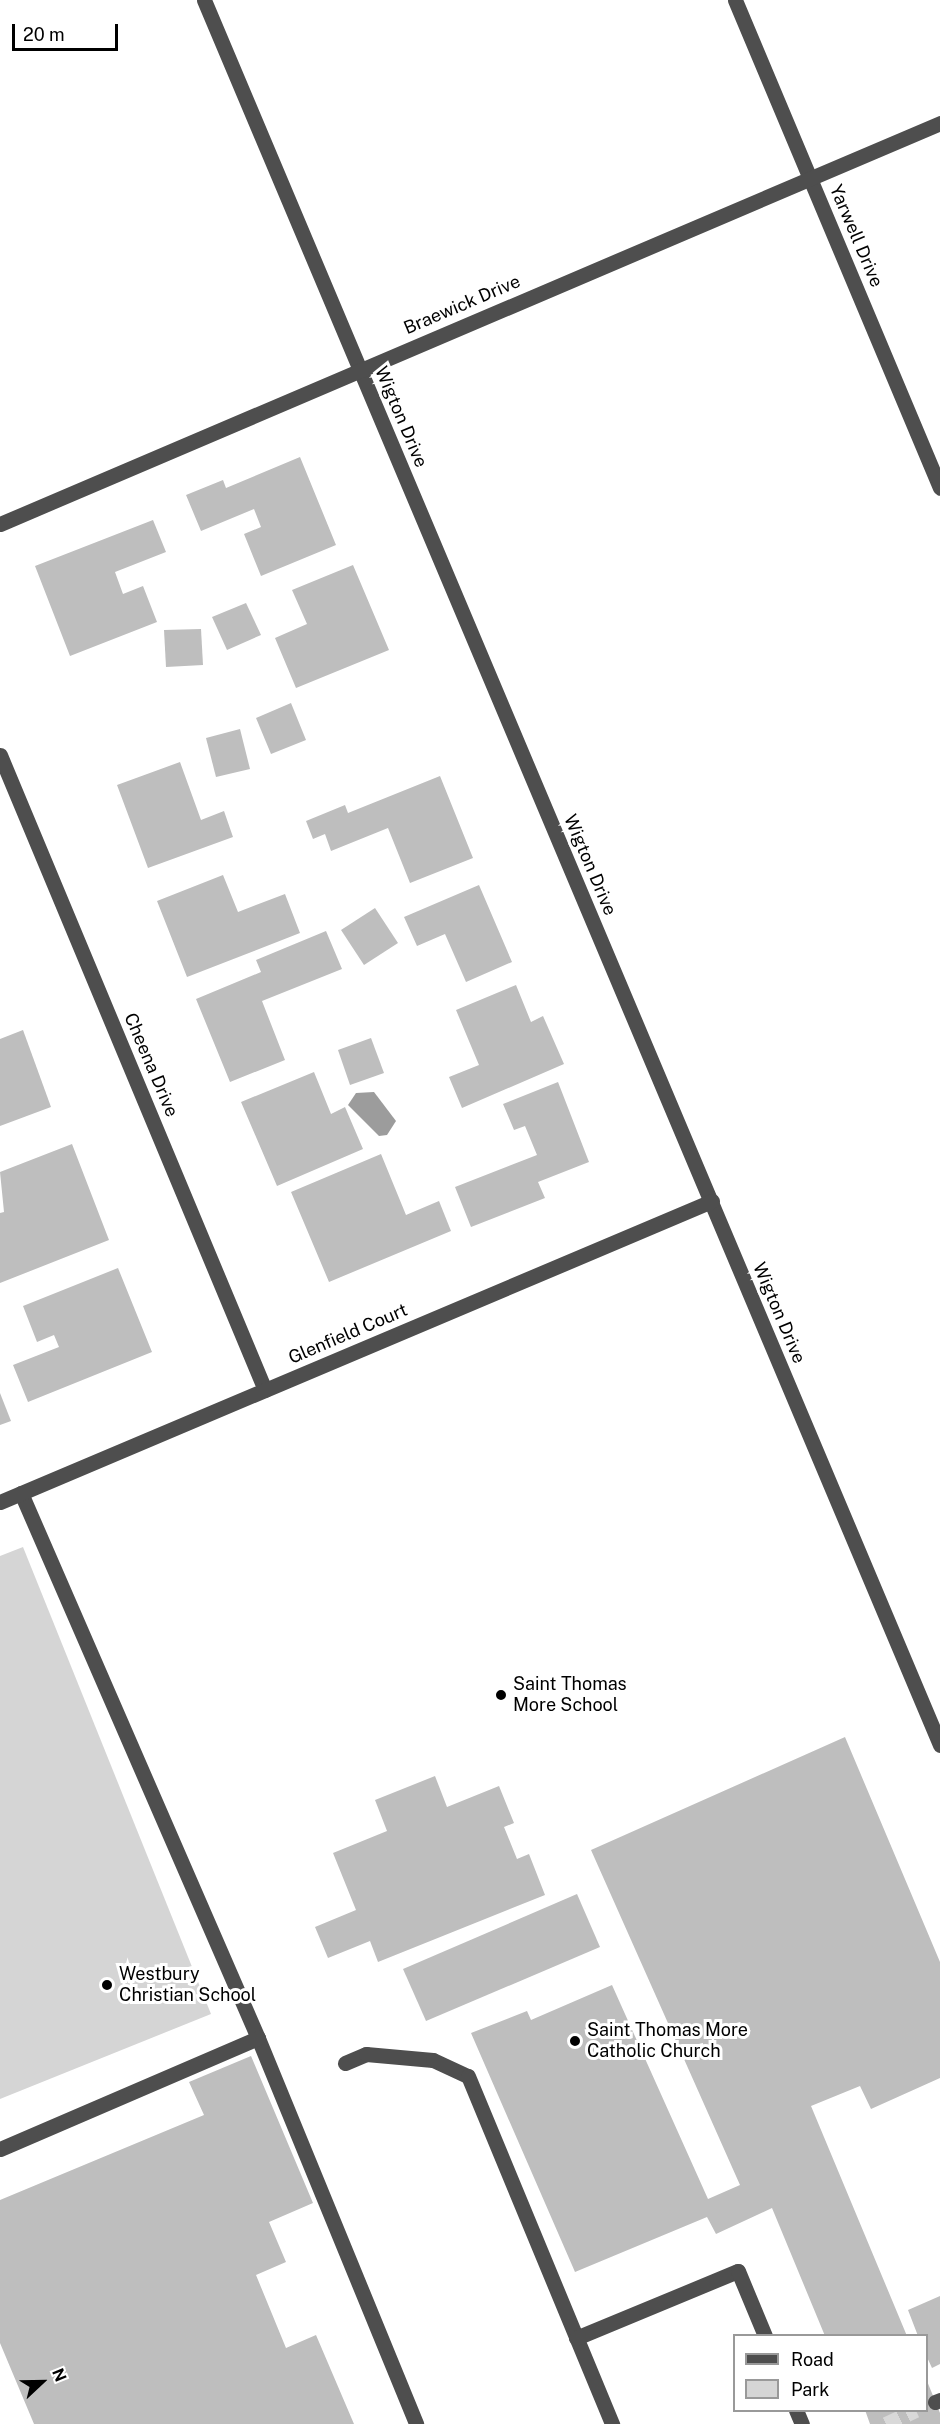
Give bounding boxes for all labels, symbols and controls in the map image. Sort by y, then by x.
scale bar [15,12,122,50]
text: 20 m [23,24,65,45]
street label: Yarwell Drive [825,182,887,290]
street label: Braewick Drive [400,271,524,339]
street label: Wigton Drive [370,363,432,471]
street label: Wigton Drive [559,811,621,919]
street label: Cheena Drive [119,1010,183,1120]
street label: Wigton Drive [748,1259,810,1367]
street label: Glenfield Court [285,1299,411,1369]
place label: Saint Thomas More School [513,1674,627,1716]
marker: Saint Thomas More School [494,1688,508,1702]
place label: Westbury Christian School [119,1964,256,2006]
marker: Westbury Christian School [100,1978,114,1992]
place label: Saint Thomas More Catholic Church [587,2020,748,2062]
marker: Saint Thomas More Catholic Church [568,2034,582,2048]
legend [733,2334,928,2412]
text: Road [791,2349,834,2370]
north arrow [12,2352,72,2412]
text: N [48,2366,70,2384]
text: Park [791,2379,829,2400]

